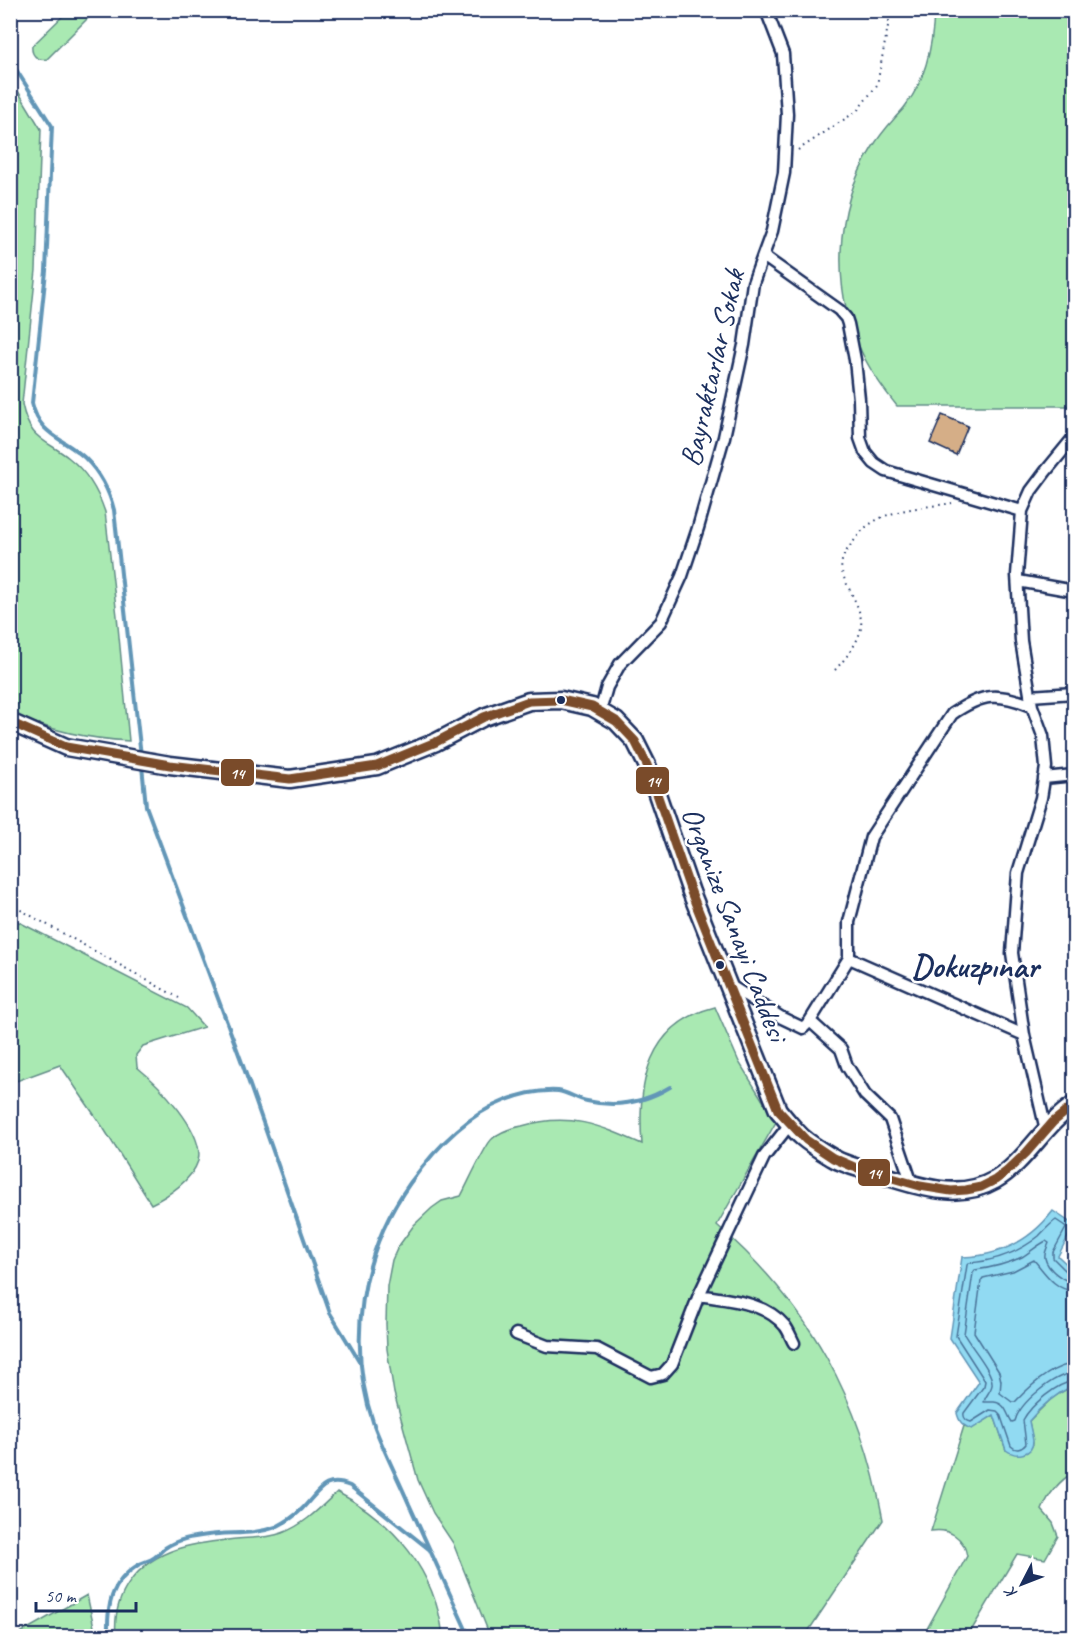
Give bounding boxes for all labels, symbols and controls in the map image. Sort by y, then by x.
street label: Bayraktarlar Sokak [671,264,754,470]
unlabelled marker [555,694,567,706]
line badge: 14 [220,758,255,787]
text: 14 [230,764,246,784]
line badge: 14 [635,766,670,795]
text: 14 [646,772,662,792]
street label: Organize Sanayi Caddesi [673,802,798,1049]
district label: Dokuzpınar [912,945,1042,987]
unlabelled marker [714,959,726,971]
line badge: 14 [857,1158,891,1187]
text: 14 [867,1164,883,1184]
north arrow [992,1554,1052,1614]
scale bar [36,1575,136,1613]
text: K [999,1581,1022,1603]
text: 50 m [45,1585,78,1607]

